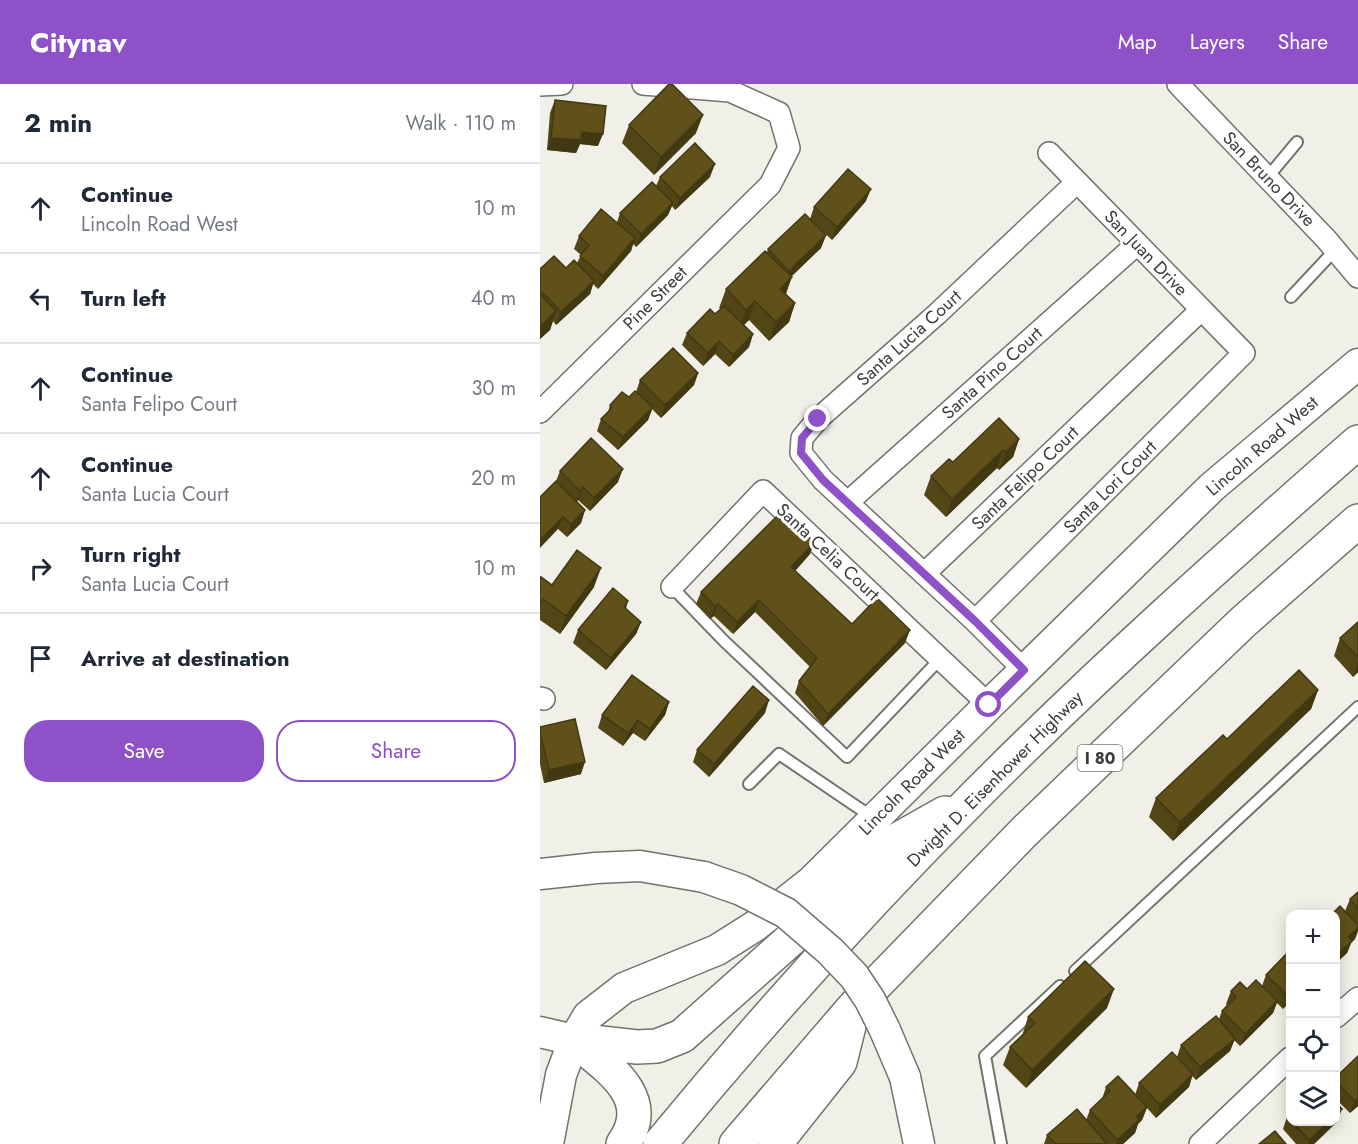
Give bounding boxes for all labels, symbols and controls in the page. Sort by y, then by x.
text: Citynav [30,22,127,63]
text: Map [1118,27,1157,57]
text: Layers [1190,27,1245,57]
text: Share [1278,27,1328,57]
text: 2 min [24,104,92,142]
text: Walk · 110 m [406,109,516,138]
street label: San Bruno Drive [1217,125,1321,233]
text: Continue [81,178,173,210]
icon: ahead [24,192,57,225]
text: 10 m [473,194,516,223]
street label: San Juan Drive [1098,204,1194,302]
text: Lincoln Road West [81,210,238,239]
street label: Pine Street [617,259,694,336]
icon: left [24,282,57,315]
text: Turn left [81,282,166,314]
street label: Santa Lucia Court [851,283,968,392]
text: 40 m [471,284,516,313]
street label: Santa Pino Court [936,320,1049,425]
text: Continue [81,358,173,390]
icon: ahead [24,372,57,405]
text: 30 m [471,374,516,403]
street label: Lincoln Road West [1200,389,1324,502]
text: Santa Felipo Court [81,390,237,419]
route end [804,405,830,431]
street label: Santa Felipo Court [965,419,1085,536]
street label: Santa Lori Court [1057,434,1163,540]
text: Continue [81,448,173,480]
icon: ahead [24,462,57,495]
text: 20 m [471,464,516,493]
text: Santa Lucia Court [81,480,229,509]
street label: Santa Celia Court [771,497,886,607]
text: Turn right [81,538,181,570]
icon: right [24,552,57,585]
text: 10 m [473,554,516,583]
text: Santa Lucia Court [81,570,229,599]
icon: arrive [24,642,57,675]
text: Arrive at destination [81,642,290,674]
street label: Dwight D. Eisenhower Highway [901,685,1089,873]
route start [975,691,1001,717]
button: Save [24,720,264,782]
button: Share [276,720,516,782]
street label: Lincoln Road West [853,722,972,841]
road number: I 80 [1078,745,1122,771]
map controls [1286,910,1340,1126]
button: + [1286,910,1340,964]
button: − [1286,964,1340,1018]
button: locate [1286,1018,1340,1072]
button: layers [1286,1072,1340,1126]

